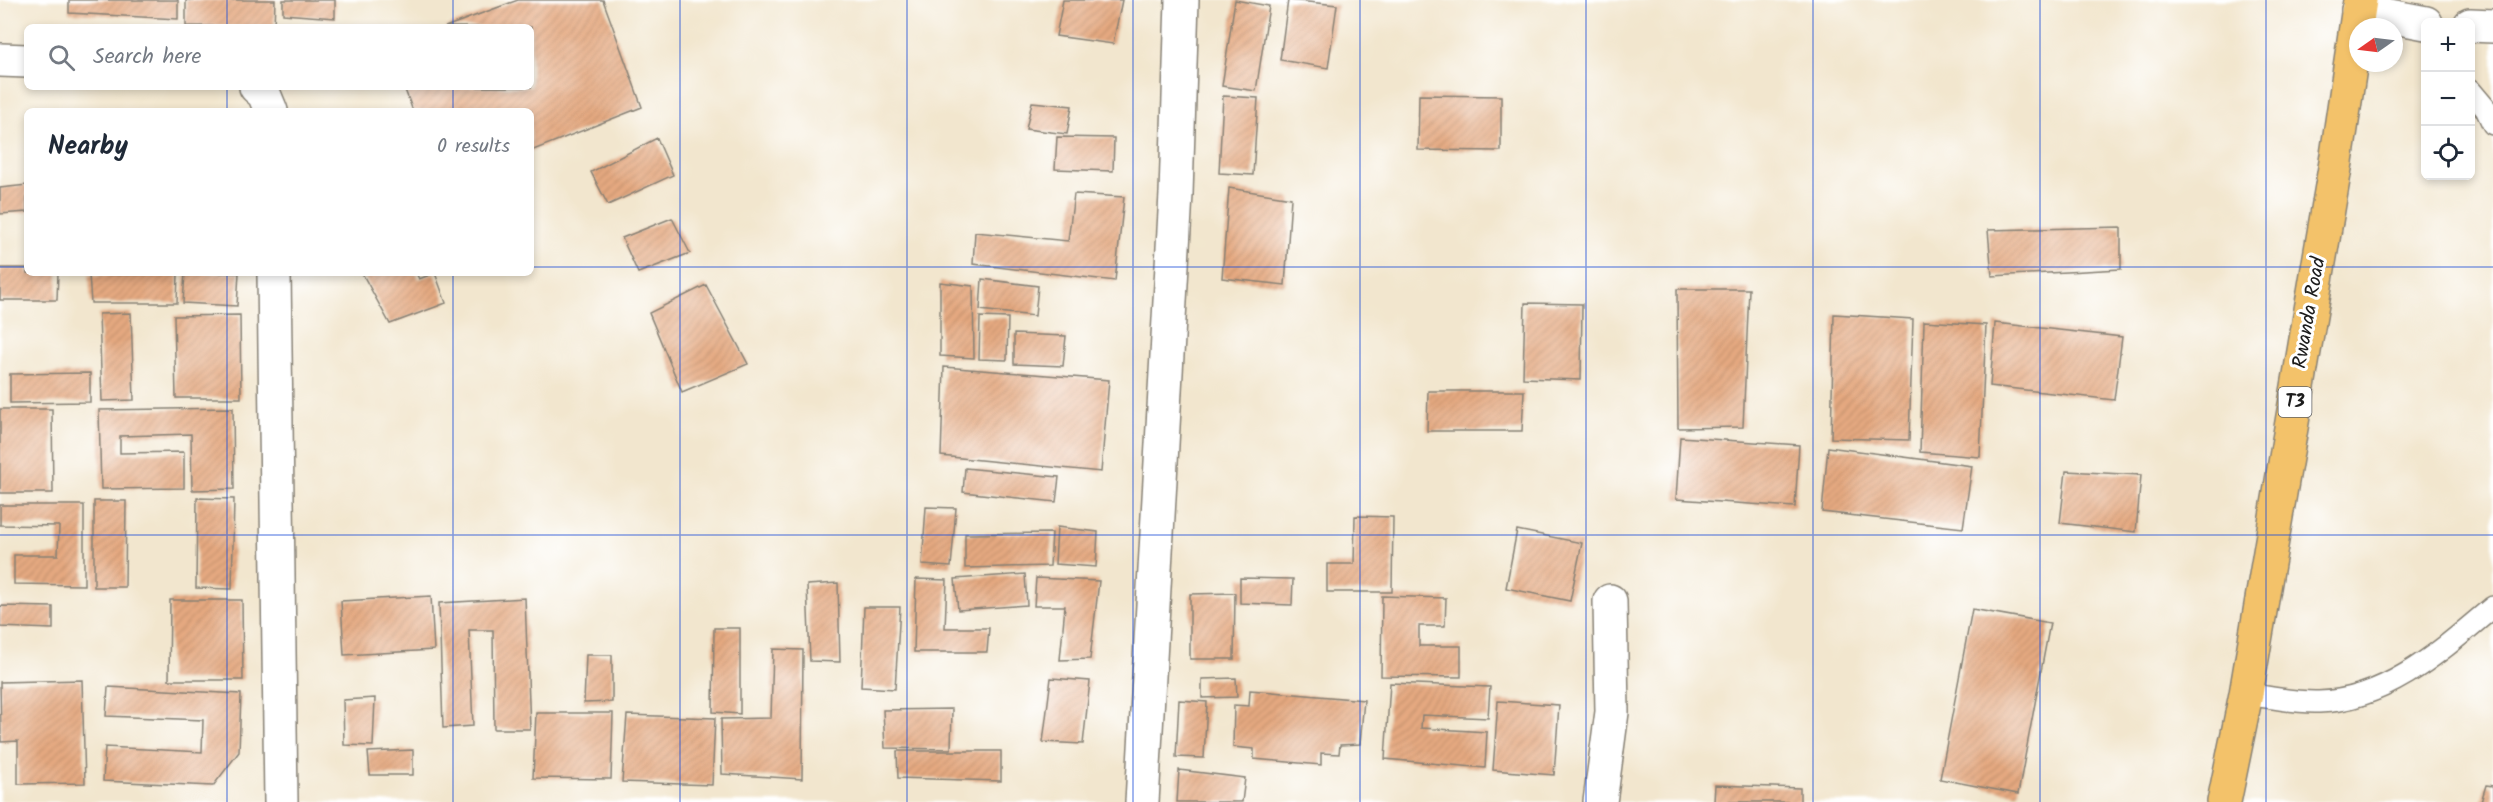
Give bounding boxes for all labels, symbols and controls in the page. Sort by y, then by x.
north arrow [2349,18,2403,72]
map controls [2421,18,2475,180]
button: + [2421,18,2475,72]
search box [24,24,534,90]
text: Search here [93,40,201,75]
icon: search [45,41,78,74]
button: − [2421,72,2475,126]
text: Nearby [48,126,128,168]
button: locate [2421,126,2475,180]
text: 0 results [437,131,510,163]
street label: Rwanda Road [2284,254,2336,371]
road number: T3 [2278,387,2312,417]

